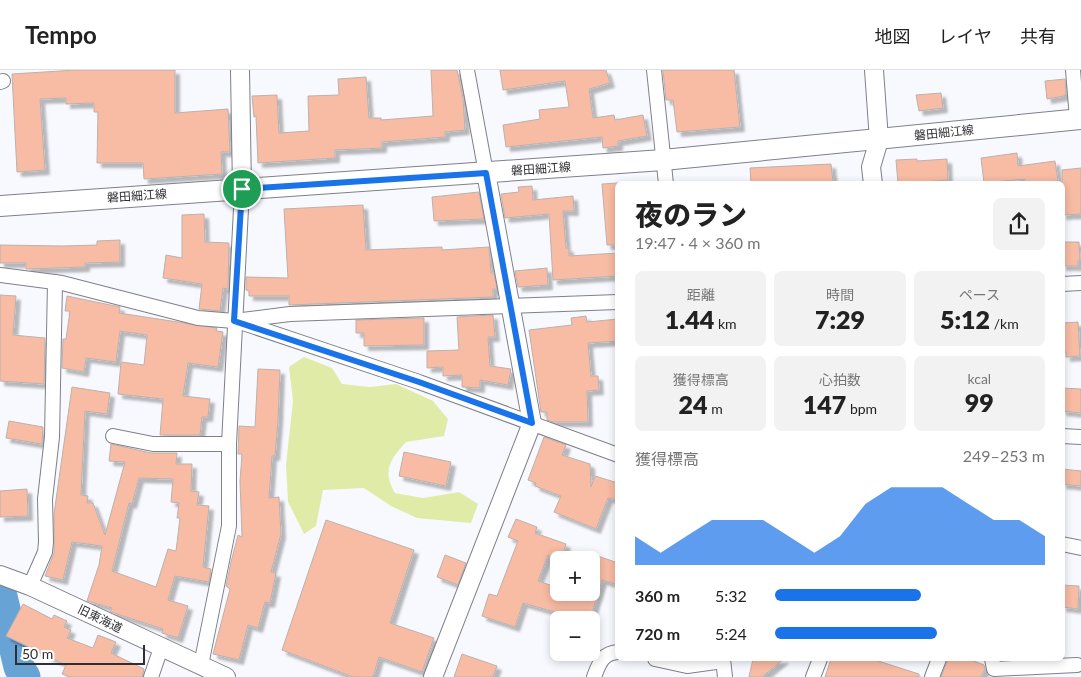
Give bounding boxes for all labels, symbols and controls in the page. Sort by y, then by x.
text: Tempo [25,20,97,49]
text: 地図 [875,25,911,47]
text: レイヤ [939,25,992,47]
text: 共有 [1020,25,1056,47]
street label: 磐田細江線 [913,122,975,143]
street label: 磐田細江線 [511,159,571,178]
pin [221,168,263,210]
icon: arrive [228,175,256,203]
street label: 磐田細江線 [107,186,167,205]
text: 夜のラン [635,197,747,231]
button: share [993,198,1045,250]
text: 19:47 · 4 × 360 m [635,233,760,252]
text: 距離 [687,286,715,303]
text: 時間 [826,286,854,303]
text: ペース [959,286,1000,303]
text: 1.44 [665,304,714,334]
text: 7:29 [815,304,865,334]
text: 5:12 [940,304,990,334]
text: km [714,315,737,332]
text: /km [990,315,1019,332]
text: kcal [967,370,991,387]
text: 獲得標高 [673,371,729,388]
text: 心拍数 [819,371,861,388]
text: 99 [965,387,994,417]
text: 24 [679,389,708,419]
text: 147 [803,389,846,419]
text: m [708,400,723,417]
text: bpm [846,400,877,417]
text: 249–253 m [963,446,1045,465]
text: 獲得標高 [635,449,699,468]
map controls [550,551,600,661]
button: + [550,551,600,601]
text: 360 m [635,586,680,605]
text: 5:32 [715,586,747,605]
street label: 旧東海道 [75,601,125,636]
button: − [550,611,600,661]
text: 720 m [635,624,680,643]
text: 5:24 [715,624,747,643]
scale bar [15,642,145,665]
text: 50 m [22,645,53,662]

